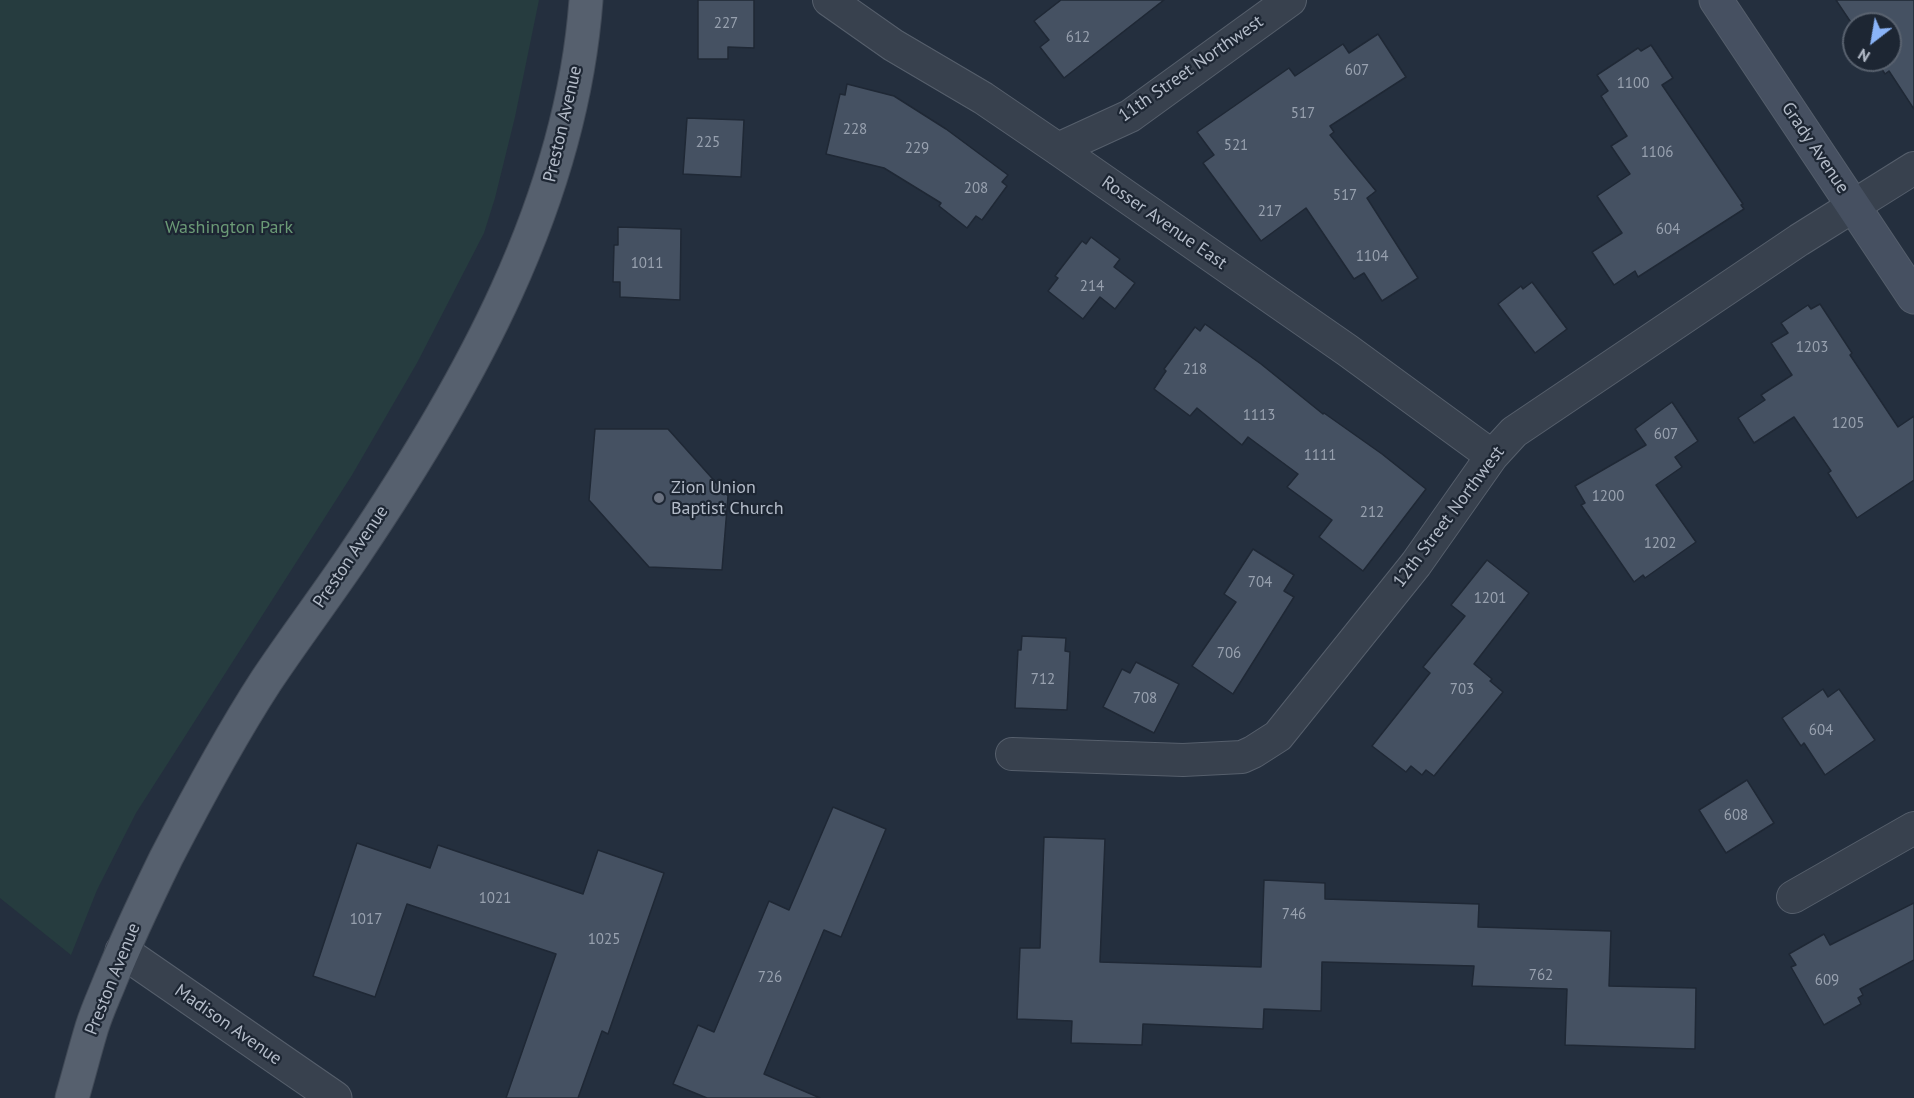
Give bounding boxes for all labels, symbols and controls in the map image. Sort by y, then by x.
street label: 11th Street Northwest [1115,11,1267,127]
north arrow [1842,12,1902,72]
house number: 227 [714,15,738,33]
house number: 612 [1066,29,1090,47]
text: N [1854,44,1873,67]
house number: 607 [1345,62,1369,80]
street label: Preston Avenue [539,64,587,184]
house number: 1100 [1617,75,1649,93]
street label: Grady Avenue [1777,98,1853,198]
house number: 517 [1291,105,1315,123]
house number: 228 [843,121,867,139]
house number: 225 [696,134,720,152]
house number: 521 [1224,137,1248,155]
house number: 229 [905,140,929,158]
house number: 1106 [1641,144,1673,162]
street label: Rosser Avenue East [1097,172,1231,274]
house number: 208 [964,180,988,198]
house number: 517 [1333,187,1357,205]
house number: 217 [1258,203,1282,221]
park label: Washington Park [165,217,293,239]
house number: 604 [1656,221,1680,239]
house number: 1104 [1356,248,1388,266]
house number: 1011 [631,255,663,273]
house number: 214 [1080,278,1104,296]
house number: 1203 [1796,339,1828,357]
house number: 218 [1183,361,1207,379]
house number: 1113 [1243,407,1275,425]
house number: 1205 [1832,415,1864,433]
house number: 607 [1654,426,1678,444]
street label: 12th Street Northwest [1389,442,1509,592]
house number: 1111 [1304,447,1336,465]
place label: Zion Union Baptist Church [671,477,783,520]
house number: 1200 [1592,488,1624,506]
marker: Zion Union Baptist Church [652,491,666,505]
street label: Preston Avenue [309,502,393,612]
house number: 212 [1360,504,1384,522]
house number: 1202 [1644,535,1676,553]
house number: 704 [1248,574,1272,592]
house number: 1201 [1474,590,1506,608]
house number: 706 [1217,645,1241,663]
house number: 712 [1031,671,1055,689]
house number: 703 [1450,681,1474,699]
house number: 708 [1133,690,1157,708]
house number: 604 [1809,722,1833,740]
house number: 608 [1724,807,1748,825]
house number: 1021 [479,890,511,908]
house number: 746 [1282,906,1306,924]
house number: 1017 [350,911,382,929]
street label: Preston Avenue [81,920,145,1038]
house number: 1025 [588,931,620,949]
house number: 762 [1529,967,1553,985]
house number: 726 [758,969,782,987]
house number: 609 [1815,972,1839,990]
street label: Madison Avenue [170,980,286,1070]

